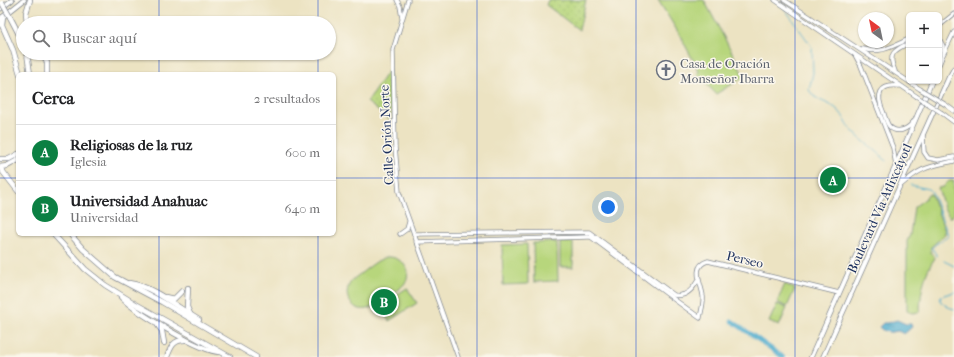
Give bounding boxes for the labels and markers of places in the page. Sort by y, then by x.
place label: Casa de Oración Monseñor Ibarra [680,56,775,86]
church icon: Casa de Oración Monseñor Ibarra [655,59,677,81]
pin: A [820,165,846,195]
pin: B [371,287,397,317]

